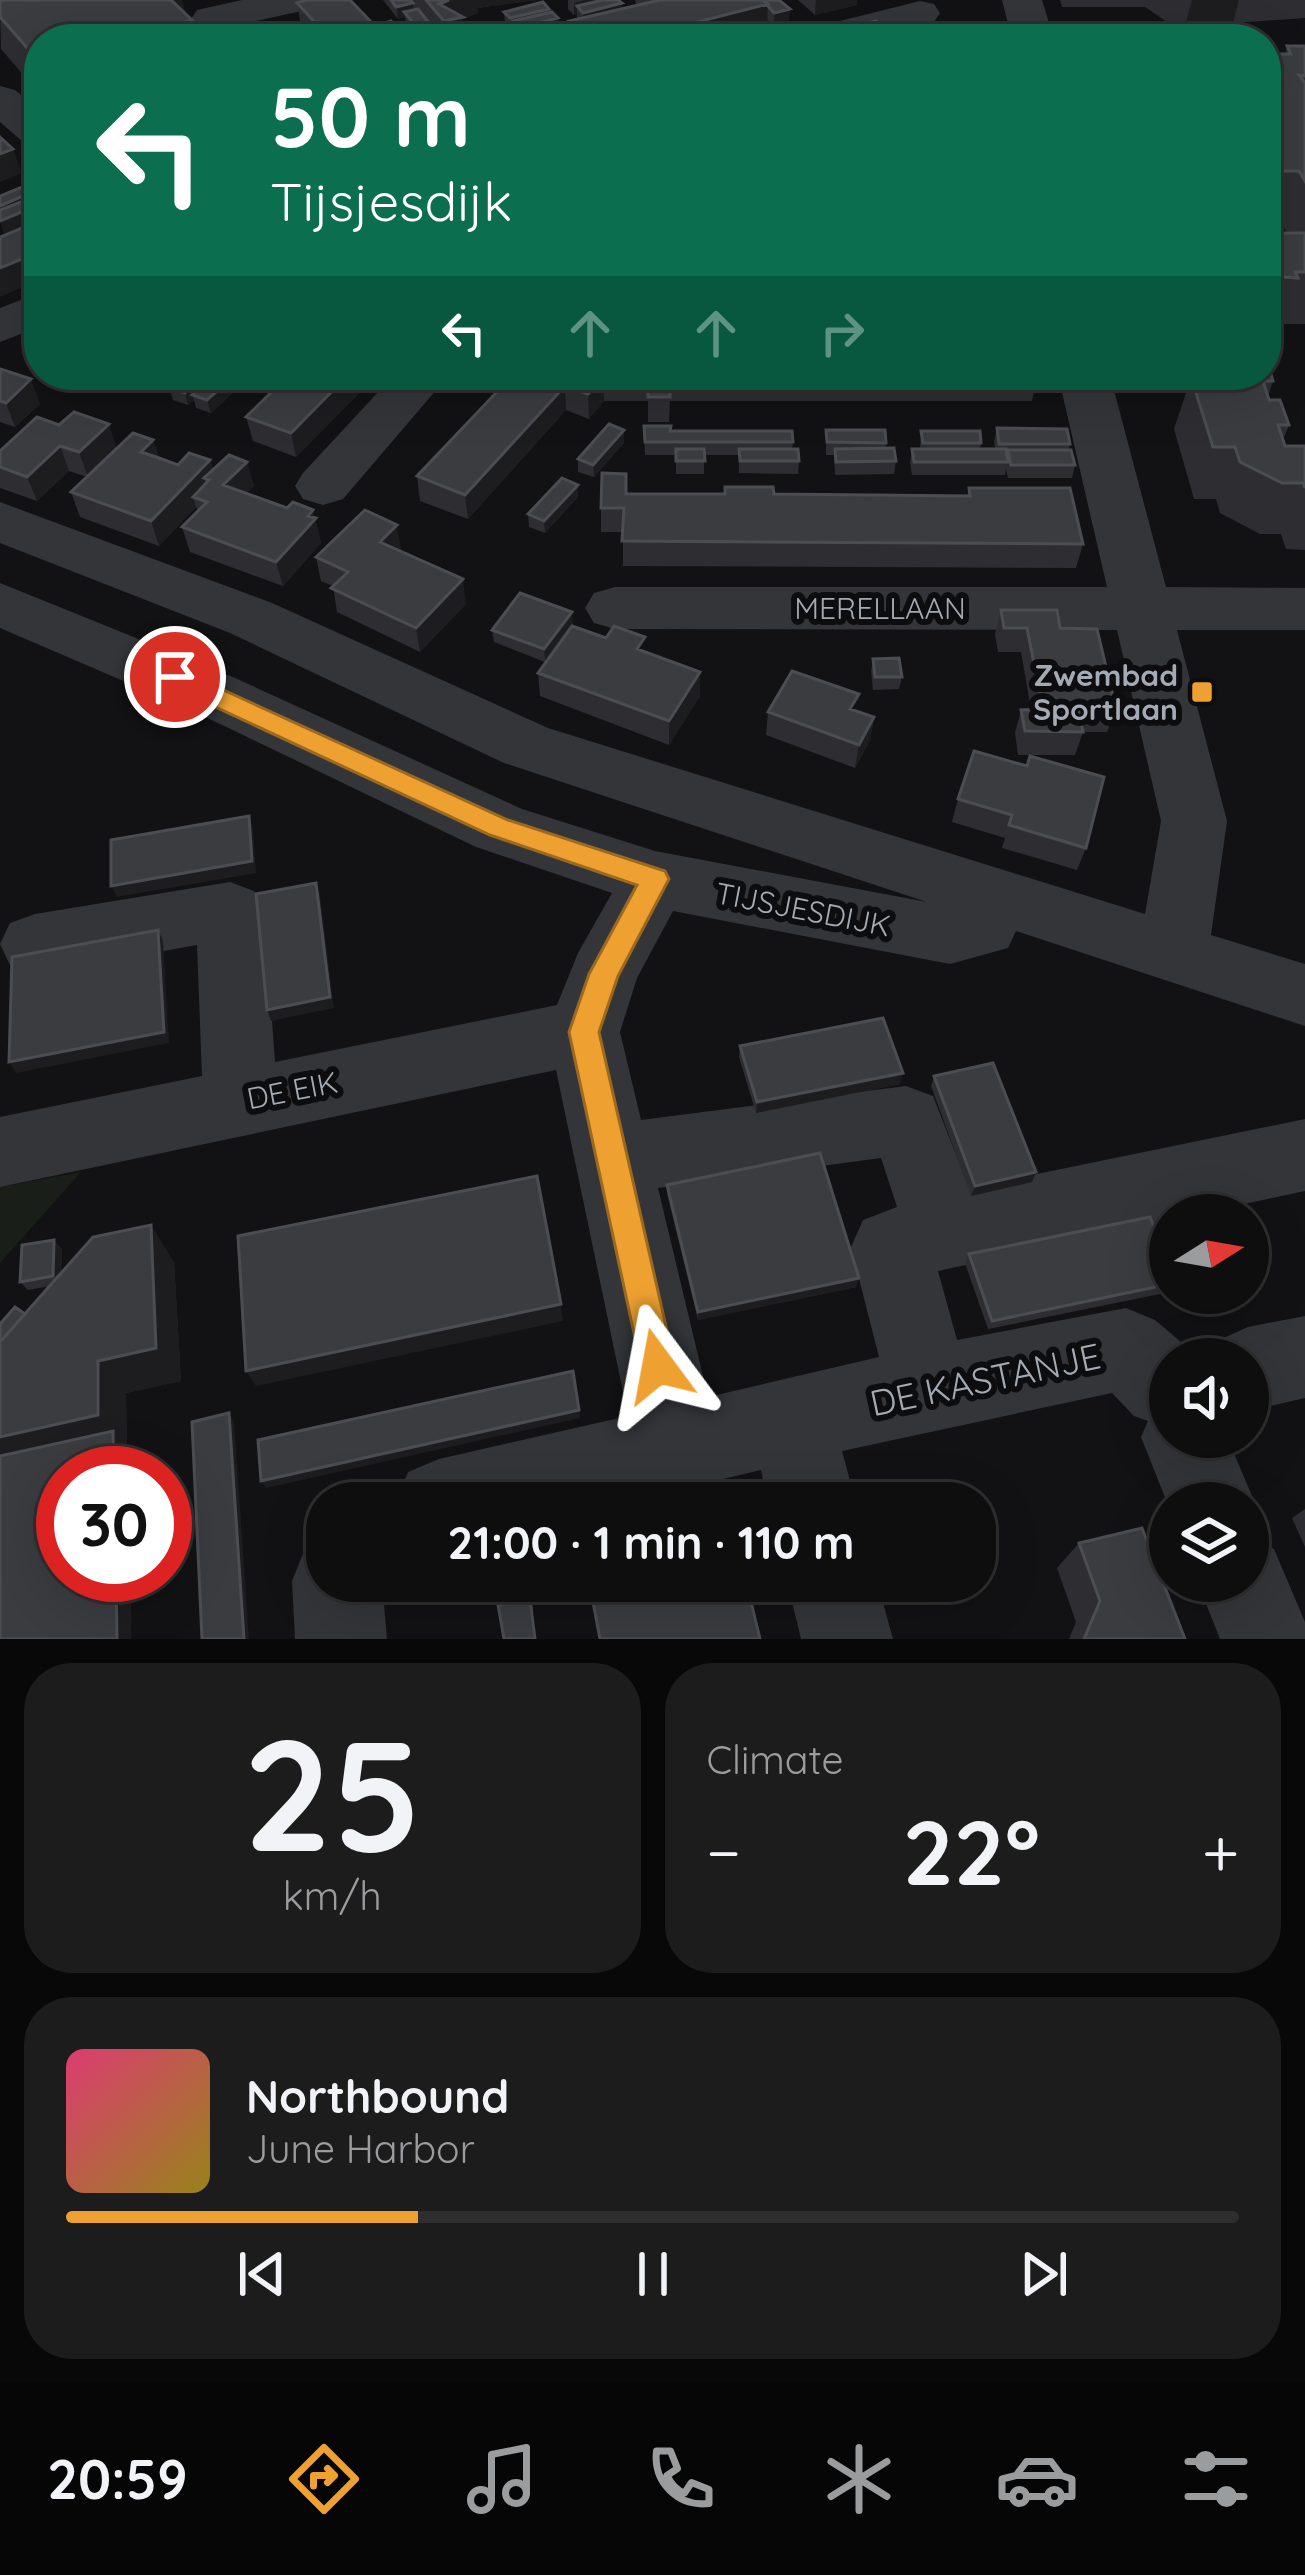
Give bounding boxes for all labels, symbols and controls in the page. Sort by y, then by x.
text: 50 m [270,63,471,168]
icon: left [72,72,228,228]
text: Tijsjesdijk [270,167,512,235]
icon: left [431,300,497,366]
icon: ahead [557,300,623,366]
icon: ahead [683,300,749,366]
icon: right [809,300,875,366]
street label: MERELLAAN [794,589,966,627]
pin [124,626,226,728]
icon: arrive [142,644,208,710]
place label: Zwembad Sportlaan [1033,656,1178,728]
marker: Zwembad Sportlaan [1189,679,1215,705]
street label: TIJSJESDIJK [712,873,894,945]
street label: DE EIK [243,1063,341,1117]
north arrow [1149,1194,1269,1314]
map controls [1149,1194,1269,1602]
position arrow [595,1303,721,1429]
street label: DE KASTANJE [866,1333,1104,1425]
button: sound [1149,1338,1269,1458]
speed limit sign: 30 [36,1446,192,1602]
button: layers [1149,1482,1269,1602]
text: 21:00 · 1 min · 110 m [448,1514,854,1570]
text: 25 [243,1695,422,1890]
text: Climate [707,1735,844,1784]
text: 22° [902,1795,1040,1908]
text: − [707,1810,741,1893]
text: + [1202,1810,1239,1893]
text: km/h [283,1871,382,1920]
text: Northbound [246,2068,509,2124]
text: June Harbor [246,2124,475,2173]
icon: previous [229,2241,295,2307]
icon: pause [620,2241,686,2307]
icon: next [1011,2241,1077,2307]
icon: directions [282,2437,366,2521]
icon: music [460,2437,544,2521]
icon: phone [639,2437,723,2521]
icon: climate [817,2437,901,2521]
icon: car [995,2437,1079,2521]
icon: filters [1174,2437,1258,2521]
text: 20:59 [47,2445,188,2513]

